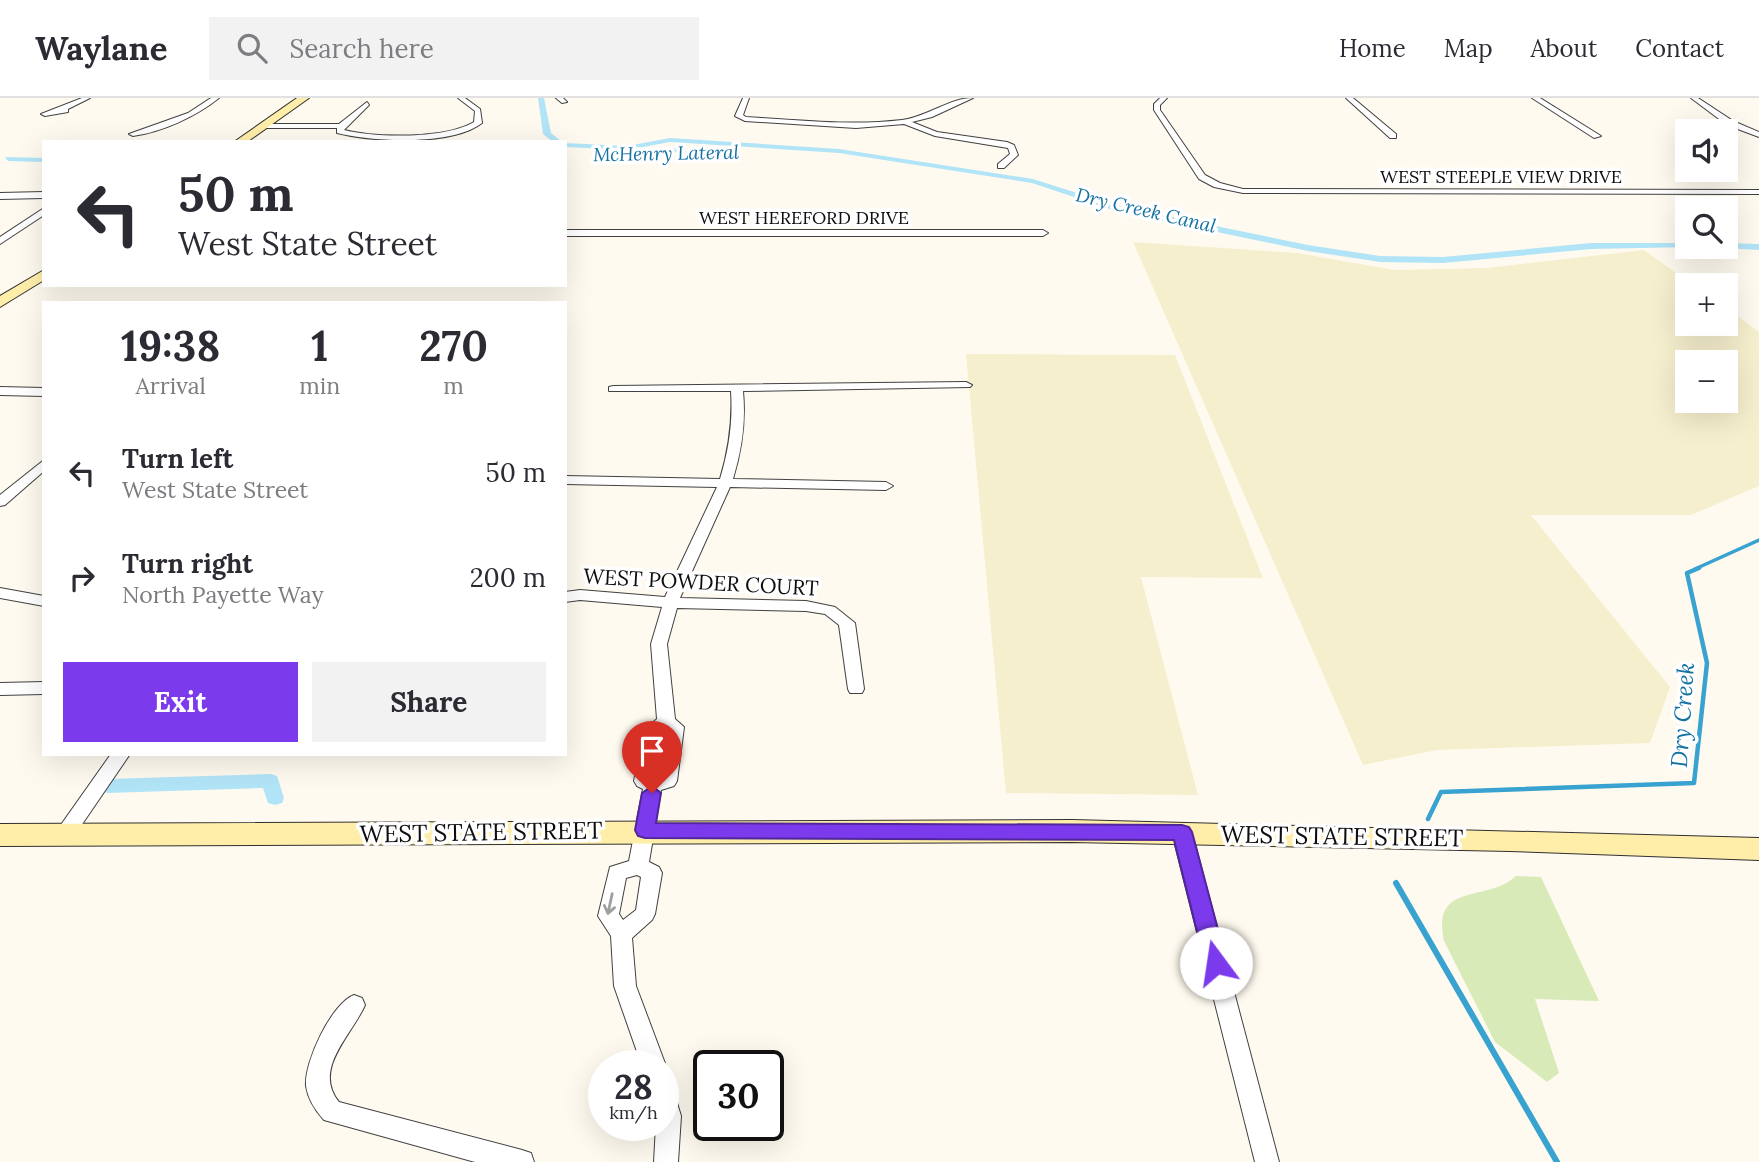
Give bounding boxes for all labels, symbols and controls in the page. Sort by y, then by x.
search box [209,17,699,80]
text: Waylane [35,27,167,69]
icon: search [233,29,271,67]
text: Search here [289,32,434,65]
text: Home [1339,33,1406,64]
text: Map [1444,33,1493,64]
text: About [1531,33,1597,64]
text: Contact [1635,33,1724,64]
map controls [1675,119,1738,413]
button: sound [1675,119,1738,182]
water label: McHenry Lateral [593,140,740,166]
text: 50 m [178,162,294,224]
street label: WEST STEEPLE VIEW DRIVE [1380,165,1622,188]
icon: left [63,168,154,259]
water label: Dry Creek Canal [1074,182,1219,238]
button: search [1675,196,1738,259]
street label: WEST HEREFORD DRIVE [699,206,909,229]
text: West State Street [178,223,437,264]
button: + [1675,273,1738,336]
text: 19:38 [121,319,220,373]
text: 1 [311,319,328,373]
text: 270 [419,319,488,373]
button: − [1675,350,1738,413]
text: Arrival [135,371,206,400]
text: min [299,371,340,400]
text: m [443,371,464,400]
text: Turn left [122,442,233,475]
icon: left [63,454,101,492]
text: 50 m [486,456,546,489]
text: West State Street [122,475,308,504]
text: Turn right [122,547,253,580]
icon: right [63,559,101,597]
text: 200 m [470,561,546,594]
street label: WEST POWDER COURT [583,562,819,602]
text: North Payette Way [122,580,324,609]
water label: Dry Creek [1664,661,1700,769]
button: Exit [63,662,298,742]
button: Share [312,662,546,742]
pin [622,721,682,793]
icon: arrive [633,732,671,770]
street label: WEST STATE STREET [359,814,603,850]
street label: WEST STATE STREET [1220,818,1464,854]
one-way arrow [603,892,617,915]
position arrow [1179,926,1253,1000]
speed limit sign: 30 [693,1050,784,1141]
text: 28 [614,1064,653,1109]
text: km/h [609,1101,658,1124]

